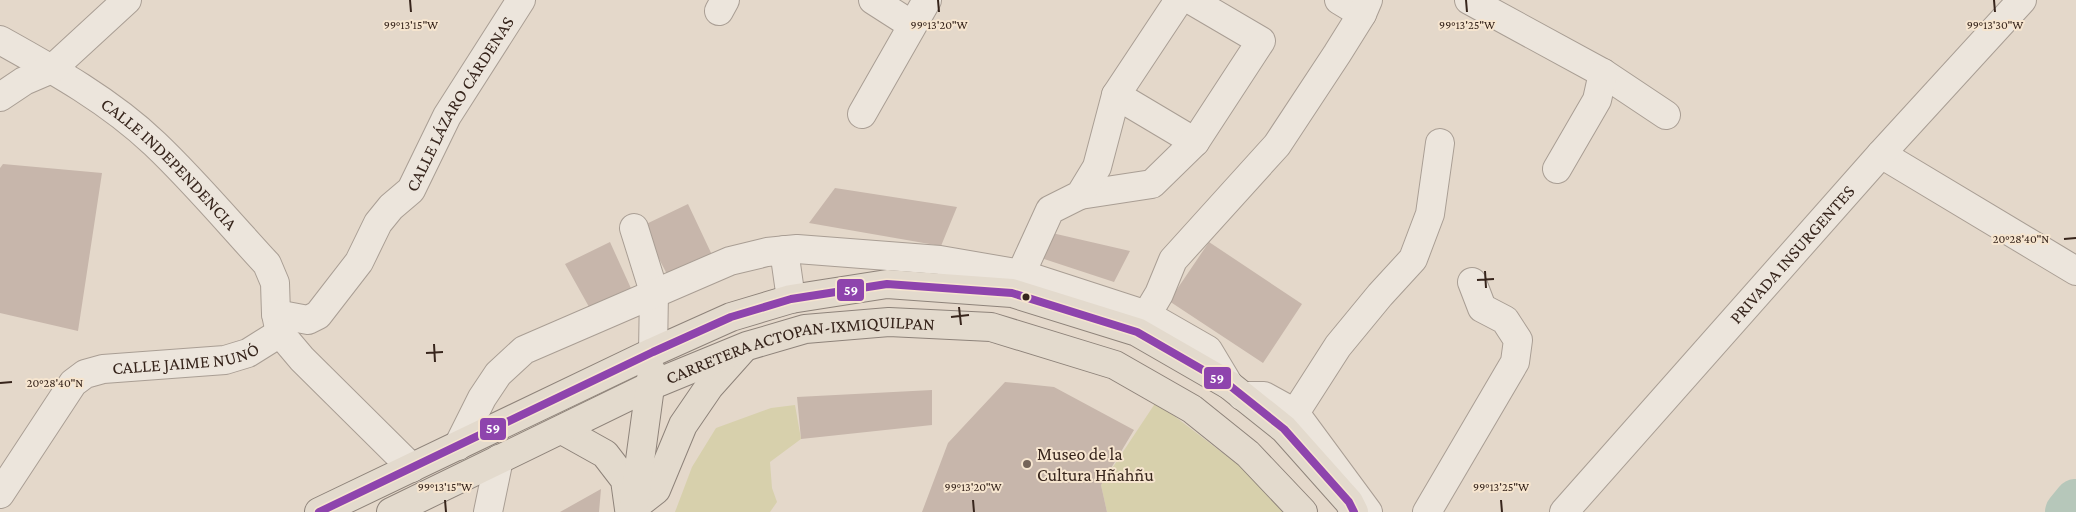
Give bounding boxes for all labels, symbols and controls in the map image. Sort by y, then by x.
street label: CALLE LÁZARO CÁRDENAS [402,13,518,195]
text: 99°13'15"W [384,18,438,32]
text: 99°13'20"W [911,18,967,32]
text: 99°13'25"W [1439,18,1495,32]
text: 99°13'30"W [1967,18,2023,32]
street label: CALLE INDEPENDENCIA [97,94,242,235]
street label: PRIVADA INSURGENTES [1726,181,1859,328]
text: 20°28'40"N [1993,232,2049,246]
line badge: 59 [836,278,865,302]
text: 59 [844,282,858,298]
unlabelled marker [1021,292,1031,302]
street label: CARRETERA ACTOPAN-IXMIQUILPAN [663,312,936,388]
street label: CALLE JAIME NUNÓ [111,339,263,378]
line badge: 59 [1203,366,1232,390]
text: 59 [1210,370,1224,386]
text: 20°28'40"N [27,376,83,390]
line badge: 59 [479,417,507,441]
text: 59 [486,420,500,436]
place label: Museo de la Cultura Hñahñu [1037,444,1154,485]
marker: Museo de la Cultura Hñahñu [1021,458,1033,470]
text: 99°13'15"W [418,480,472,494]
text: 99°13'20"W [945,480,1001,494]
text: 99°13'25"W [1473,480,1529,494]

